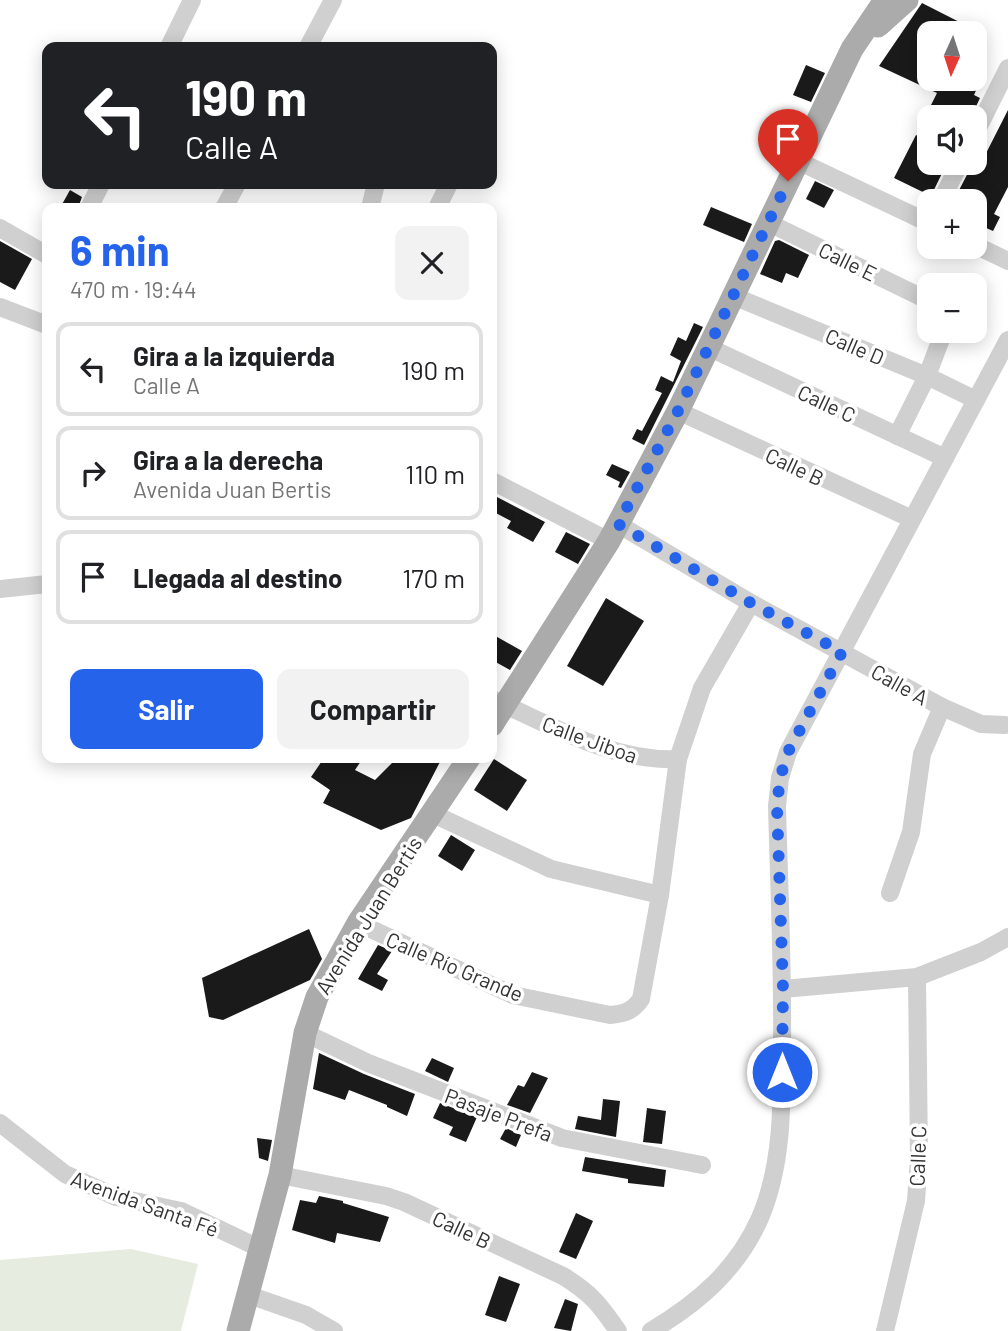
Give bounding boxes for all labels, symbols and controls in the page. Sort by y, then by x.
north arrow [917,21,987,91]
map controls [917,21,987,343]
text: 190 m [185,67,307,126]
icon: left [70,70,161,161]
button: sound [917,105,987,175]
pin [758,109,818,181]
icon: arrive [769,120,807,158]
text: Calle A [185,127,278,165]
button: + [917,189,987,259]
text: 6 min [70,224,170,274]
button: close [395,226,469,300]
street label: Calle E [815,236,881,286]
button: − [917,273,987,343]
text: 470 m · 19:44 [70,275,197,303]
street label: Calle D [822,323,888,369]
text: Gira a la izquierda [133,340,335,371]
icon: left [74,350,112,388]
text: 190 m [401,354,465,385]
text: Calle A [133,371,200,399]
street label: Calle C [794,379,860,427]
street label: Calle B [762,442,828,490]
text: Gira a la derecha [133,444,323,475]
icon: right [74,454,112,492]
text: 110 m [405,458,465,489]
text: Avenida Juan Bertis [133,475,331,503]
icon: arrive [74,558,112,596]
text: Llegada al destino [133,562,342,593]
text: 170 m [402,562,465,593]
street label: Calle A [867,658,933,710]
button: Salir [70,669,263,749]
button: Compartir [277,669,469,749]
street label: Calle Jiboa [539,710,641,768]
street label: Avenida Juan Bertis [309,832,427,998]
street label: Calle Río Grande [383,926,527,1006]
position arrow [745,1035,819,1109]
street label: Pasaje Prefa [442,1082,556,1146]
street label: Calle C [903,1125,931,1187]
street label: Avenida Santa Fé [68,1165,222,1241]
street label: Calle B [429,1205,495,1253]

